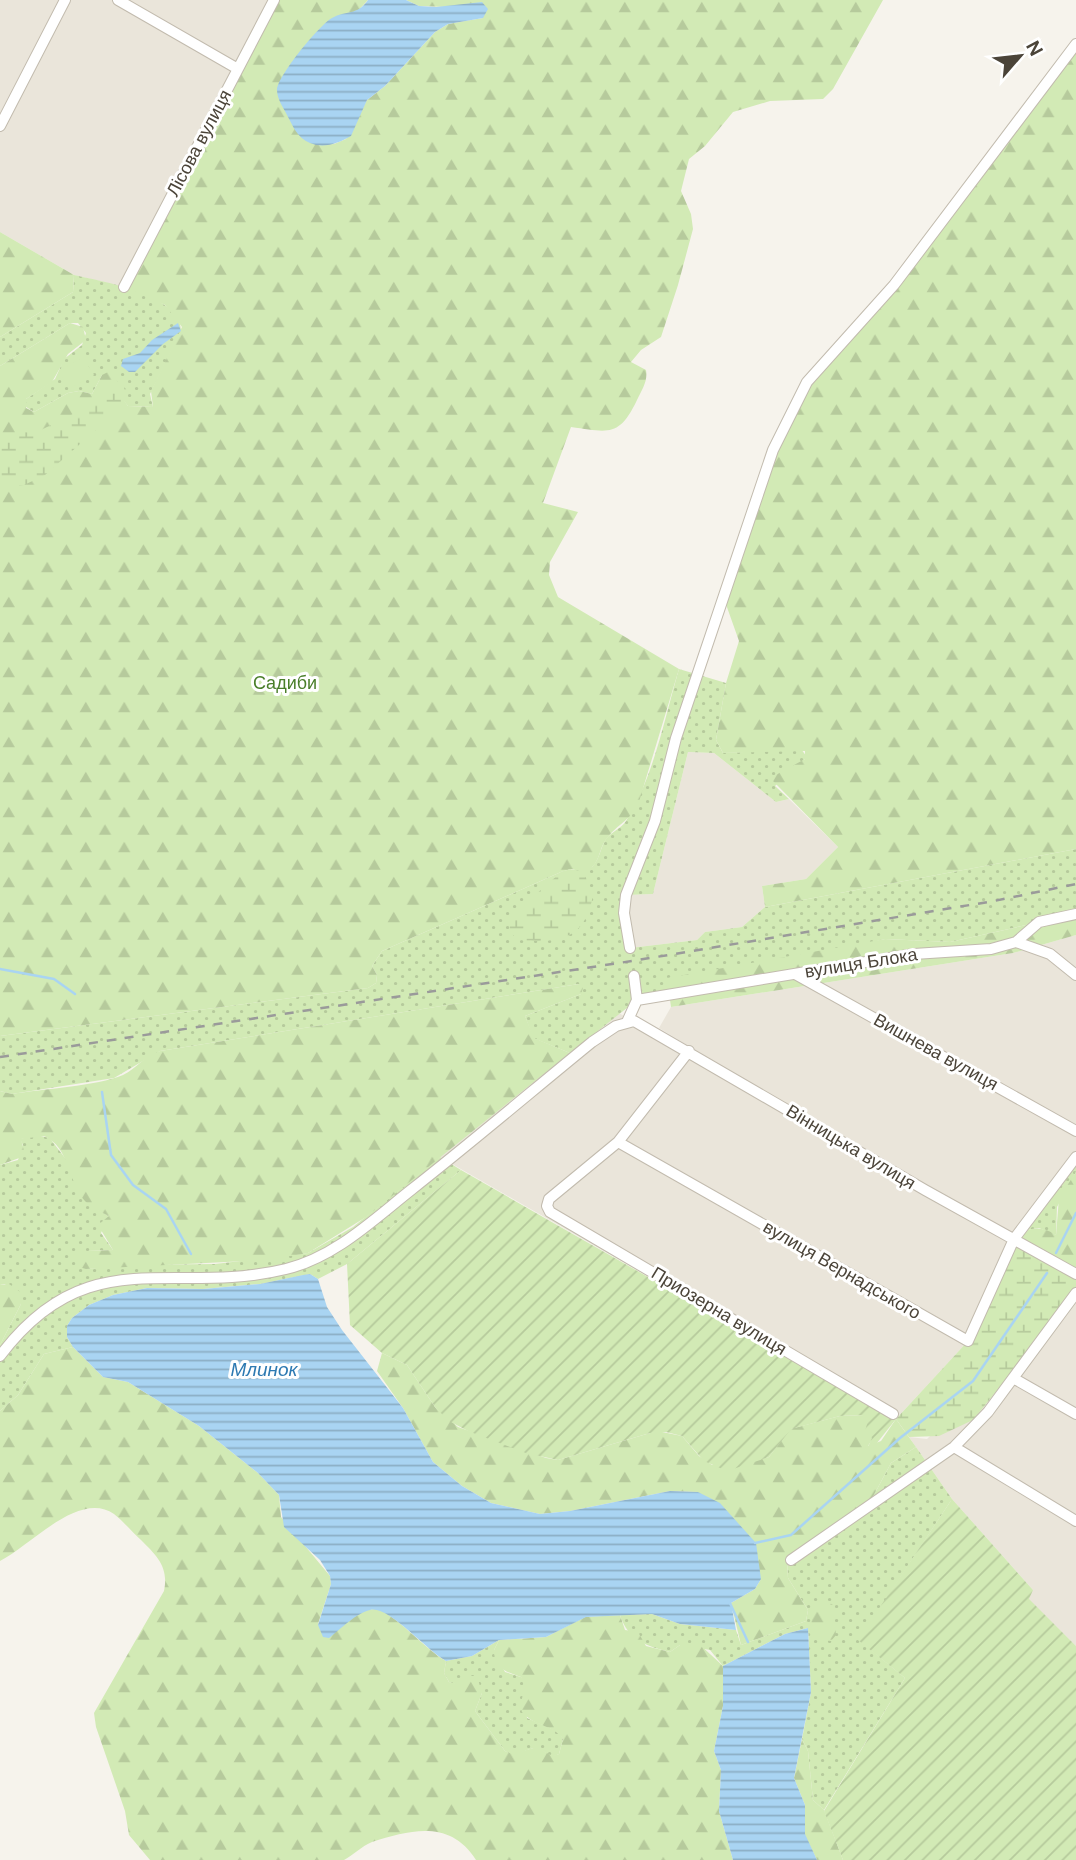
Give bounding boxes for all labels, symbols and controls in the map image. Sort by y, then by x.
north arrow [985,21,1055,91]
text: N [1020,36,1049,60]
street label: Лісова вулиця [161,85,237,201]
park label: Садиби [253,671,317,695]
street label: вулиця Блока [803,942,920,984]
street label: Вишнева вулиця [869,1008,1003,1096]
street label: Вінницька вулиця [782,1099,920,1195]
street label: вулиця Вернадського [759,1215,925,1325]
street label: Приозерна вулиця [647,1261,791,1361]
water label: Млинок [230,1357,299,1382]

